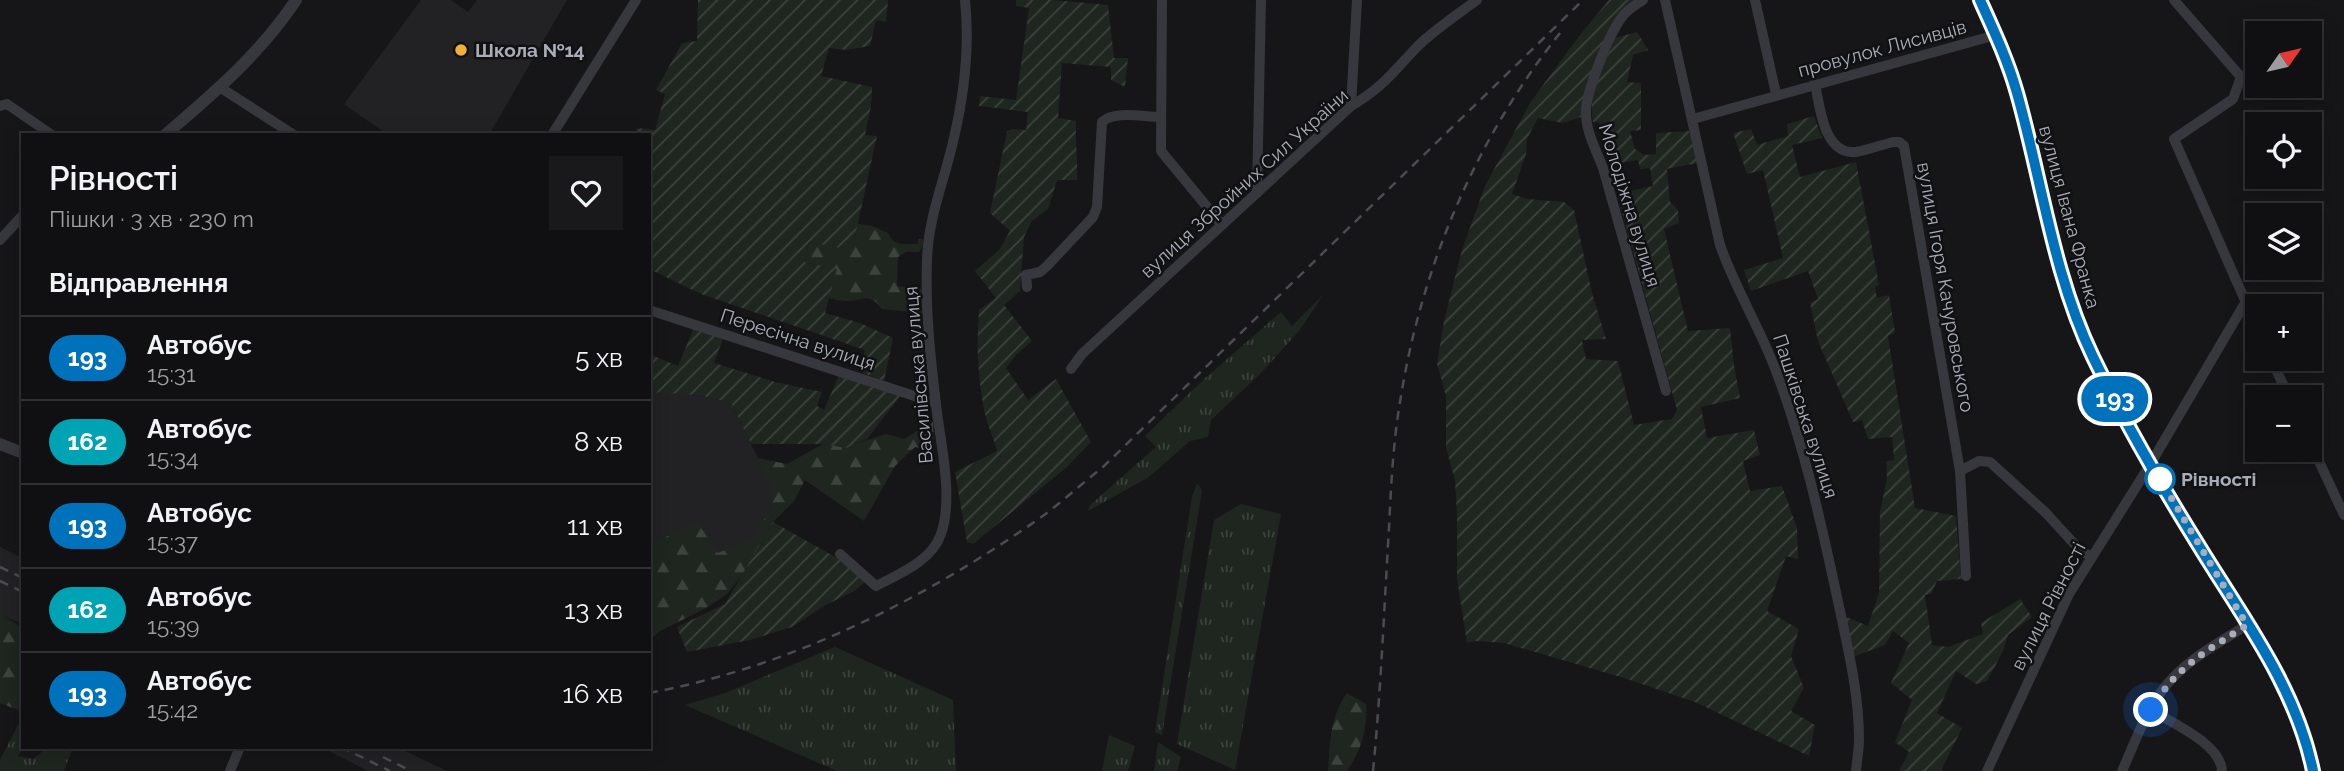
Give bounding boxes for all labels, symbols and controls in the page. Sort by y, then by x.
street label: провулок Лисивців [1795,15,1969,81]
north arrow [2245,21,2322,98]
map controls [2245,21,2322,462]
place label: Школа №14 [475,39,585,61]
marker: Школа №14 [453,42,469,58]
street label: вулиця Збройних Сил України [1136,84,1352,282]
button: locate [2245,112,2322,189]
street label: Молодіжна вулиця [1595,121,1665,289]
street label: вулиця Івана Франка [2035,123,2105,311]
button: heart [549,156,623,230]
text: Рівності [49,159,178,198]
street label: вулиця Ігоря Качуровського [1913,160,1979,414]
button: layers [2245,203,2322,280]
text: Пішки · 3 хв · 230 m [49,205,254,232]
text: Відправлення [49,268,228,298]
street label: Василівська вулиця [899,285,937,465]
button: + [2245,294,2322,371]
street label: Пересічна вулиця [718,304,878,374]
text: Автобус [147,330,252,360]
street label: Пашківська вулиця [1769,331,1843,501]
text: 193 [68,343,107,372]
text: 5 хв [575,343,623,373]
text: 15:31 [147,360,196,387]
line badge: 193 [2075,376,2155,422]
text: 193 [2095,384,2135,413]
button: − [2245,385,2322,462]
text: Автобус [147,414,252,444]
text: 162 [68,427,107,456]
text: 8 хв [574,427,623,457]
text: 15:34 [147,444,199,471]
marker: Рівності [2145,464,2175,494]
place label: Рівності [2181,468,2256,490]
text: Автобус [147,498,252,528]
text: 193 [68,511,107,540]
text: 11 хв [567,511,623,541]
text: 15:37 [147,528,198,555]
street label: вулиця Рівності [2006,538,2090,674]
text: Автобус [147,582,252,612]
text: 162 [68,595,107,624]
text: 13 хв [564,595,623,625]
text: 15:39 [147,612,199,639]
text: Автобус [147,666,252,696]
text: 193 [68,679,107,708]
text: 16 хв [563,679,623,709]
your location [2133,692,2168,727]
text: 15:42 [147,696,198,723]

